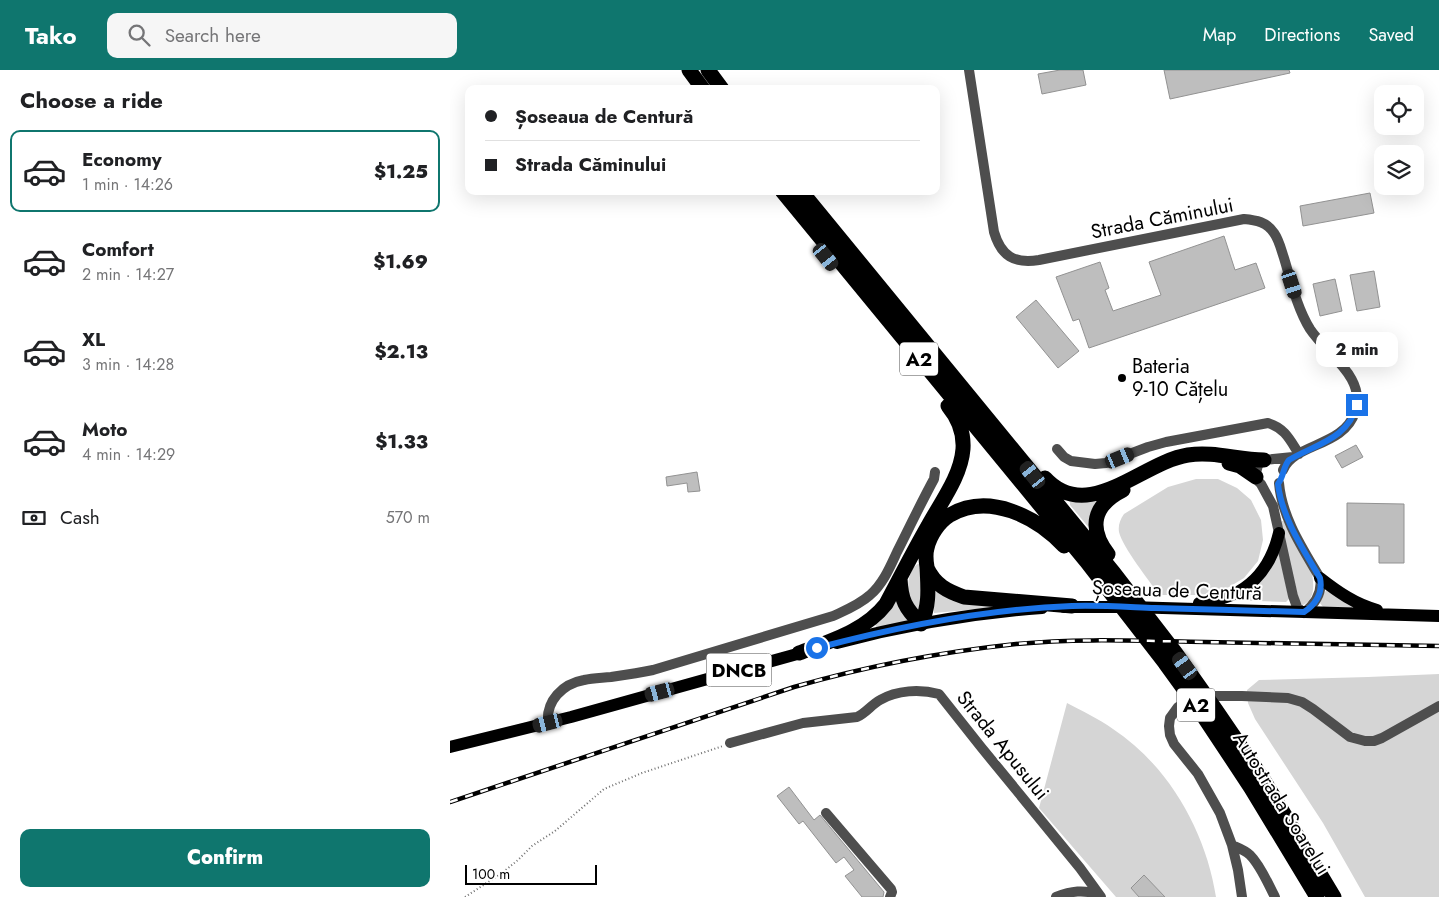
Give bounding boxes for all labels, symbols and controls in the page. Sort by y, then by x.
search box [107,13,457,58]
text: Tako [25,18,77,53]
icon: search [125,21,153,49]
text: Search here [165,22,261,49]
text: Map [1203,22,1236,48]
text: Directions [1264,22,1340,48]
text: Saved [1368,22,1414,48]
text: Choose a ride [20,84,163,116]
map controls [1374,85,1424,195]
button: locate [1374,85,1424,135]
text: Șoseaua de Centură [515,103,693,130]
button: layers [1374,145,1424,195]
text: Economy [82,146,162,173]
icon: car [22,149,67,194]
text: Strada Căminului [515,151,666,178]
text: $1.25 [374,158,428,185]
text: 1 min · 14:26 [82,173,173,196]
street label: Strada Căminului [1088,190,1236,247]
text: Comfort [82,236,154,263]
icon: car [22,239,67,284]
car [810,241,841,273]
text: $1.69 [373,248,428,275]
text: 2 min · 14:27 [82,263,174,286]
car [1280,267,1303,301]
text: XL [82,326,105,353]
icon: car [22,329,67,374]
callout: 2 min [1316,332,1398,368]
text: $2.13 [375,338,428,365]
text: 2 min [1336,338,1378,361]
road number: A2 [900,342,938,376]
place label: Bateria 9-10 Cățelu [1132,352,1228,404]
text: 3 min · 14:28 [82,353,174,376]
marker: Bateria 9-10 Cățelu [1116,372,1128,384]
route end [1346,394,1368,416]
text: Moto [82,416,127,443]
icon: car [22,419,67,464]
text: $1.33 [375,428,428,455]
text: 4 min · 14:29 [82,443,175,466]
car [1103,445,1136,471]
car [1017,459,1048,491]
icon: cash [20,504,48,532]
text: Cash [60,504,100,531]
text: 570 m [386,506,430,529]
street label: Șoseaua de Centură [1092,573,1262,608]
route start [806,637,828,659]
car [1170,649,1199,683]
road number: DNCB [706,654,772,686]
car [643,681,676,703]
street label: Strada Apusului [949,684,1056,806]
road number: A2 [1177,688,1215,722]
car [531,712,564,734]
street label: Autostrada Soarelui [1226,726,1337,881]
button: Confirm [20,829,430,887]
scale bar [465,862,598,885]
text: 100 m [472,864,510,884]

